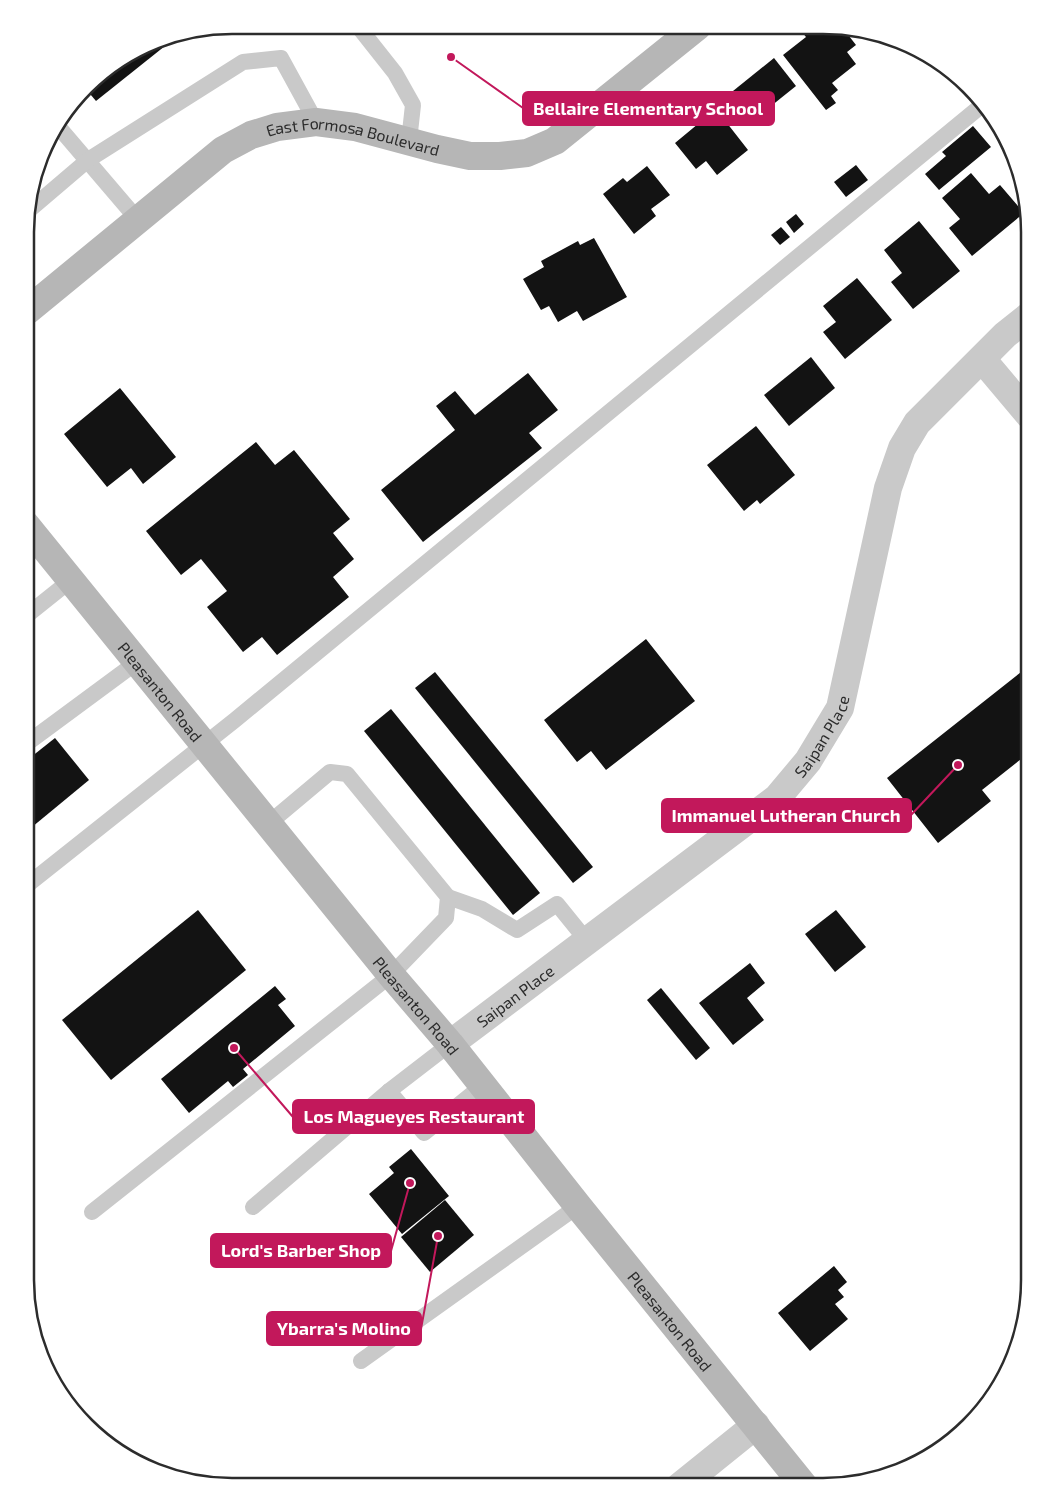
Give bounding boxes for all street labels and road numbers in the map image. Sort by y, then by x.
street label: East Formosa Boulevard [263,112,442,159]
street label: Pleasanton Road [115,638,207,745]
street label: Saipan Place [789,694,852,780]
street label: Pleasanton Road [370,952,464,1058]
street label: Saipan Place [472,960,557,1031]
street label: Pleasanton Road [625,1267,717,1374]

